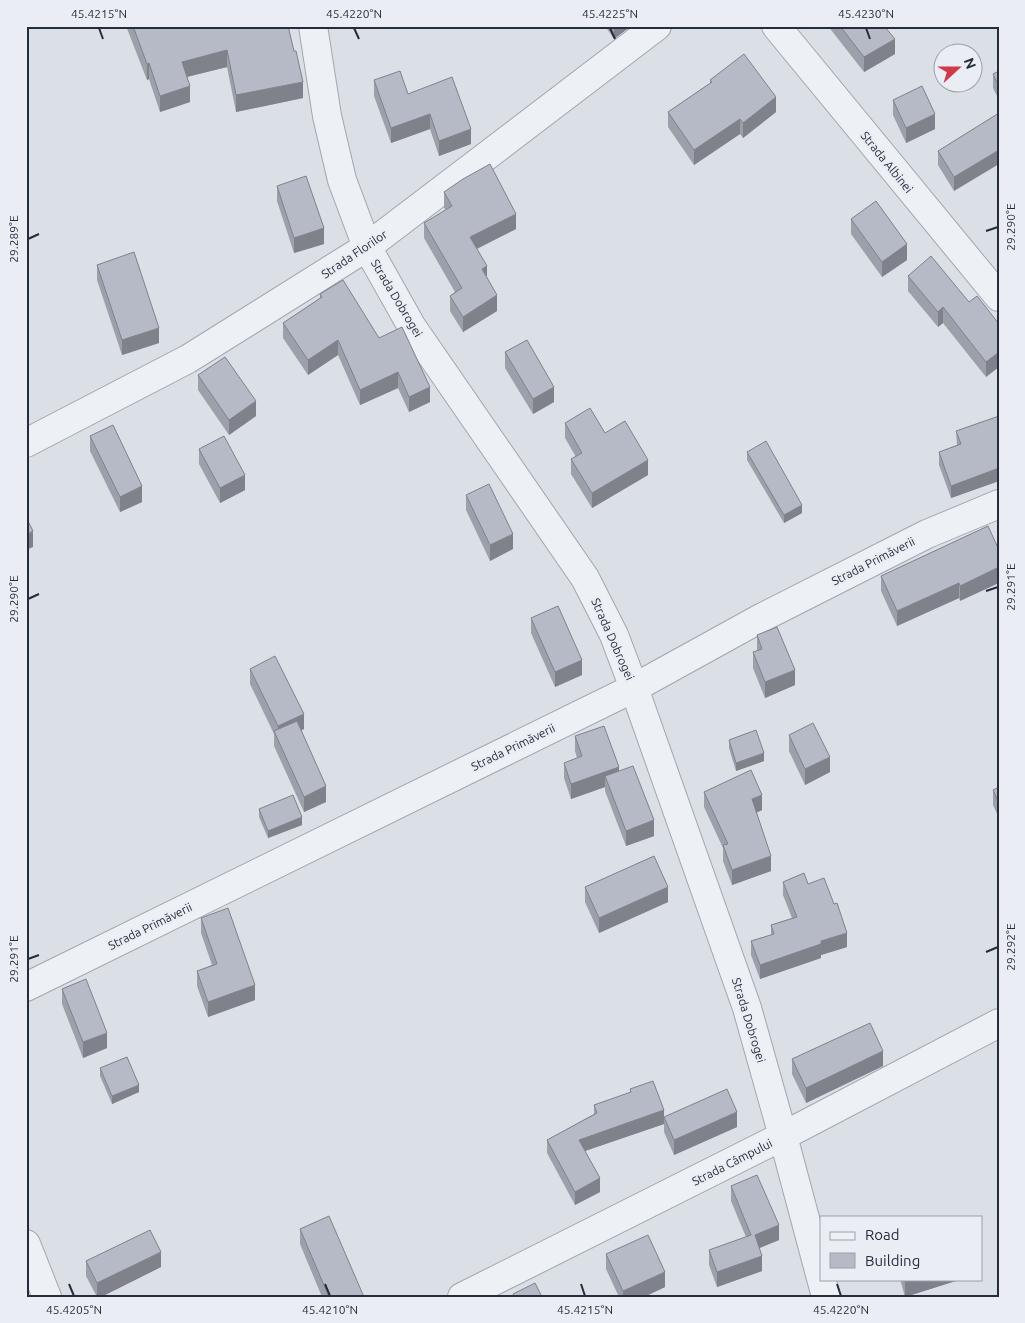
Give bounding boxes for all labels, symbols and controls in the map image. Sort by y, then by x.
text: 45.4215°N [71,7,127,20]
text: 45.4220°N [326,7,382,20]
text: 45.4225°N [582,7,638,20]
text: 45.4230°N [838,7,894,20]
north arrow [932,42,982,92]
text: N [961,56,979,71]
street label: Strada Albinei [858,129,916,195]
text: 29.290°E [1004,203,1017,251]
text: 29.289°E [7,215,20,263]
street label: Strada Florilor [319,227,390,281]
street label: Strada Dobrogei [369,257,425,339]
street label: Strada Primăverii [829,534,917,588]
text: 29.291°E [1004,563,1017,611]
text: 29.290°E [7,575,20,623]
street label: Strada Dobrogei [589,596,637,682]
street label: Strada Primăverii [469,721,557,773]
street label: Strada Primăverii [106,900,194,952]
text: 29.292°E [1004,923,1017,971]
text: 29.291°E [7,935,20,983]
street label: Strada Dobrogei [730,976,768,1064]
street label: Strada Câmpului [690,1136,774,1188]
legend [820,1216,982,1280]
text: Road [865,1226,900,1243]
text: Building [865,1252,920,1269]
text: 45.4205°N [46,1303,102,1316]
text: 45.4210°N [302,1303,358,1316]
text: 45.4215°N [557,1303,613,1316]
text: 45.4220°N [813,1303,869,1316]

